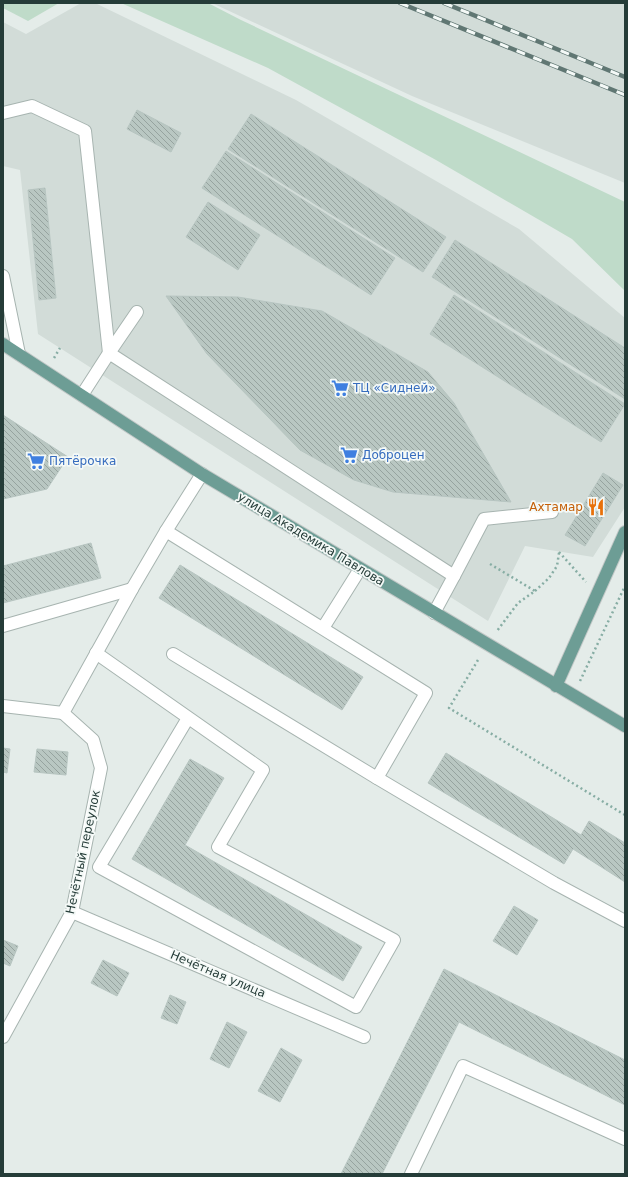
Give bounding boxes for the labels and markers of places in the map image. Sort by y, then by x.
supermarket icon: ТЦ «Сидней» [330,378,350,398]
place label: ТЦ «Сидней» [352,381,436,395]
supermarket icon: Доброцен [339,445,359,465]
place label: Доброцен [362,448,424,462]
supermarket icon: Пятёрочка [26,451,46,471]
place label: Пятёрочка [49,454,116,468]
restaurant icon: Ахтамар [586,497,606,517]
place label: Ахтамар [529,500,583,514]

